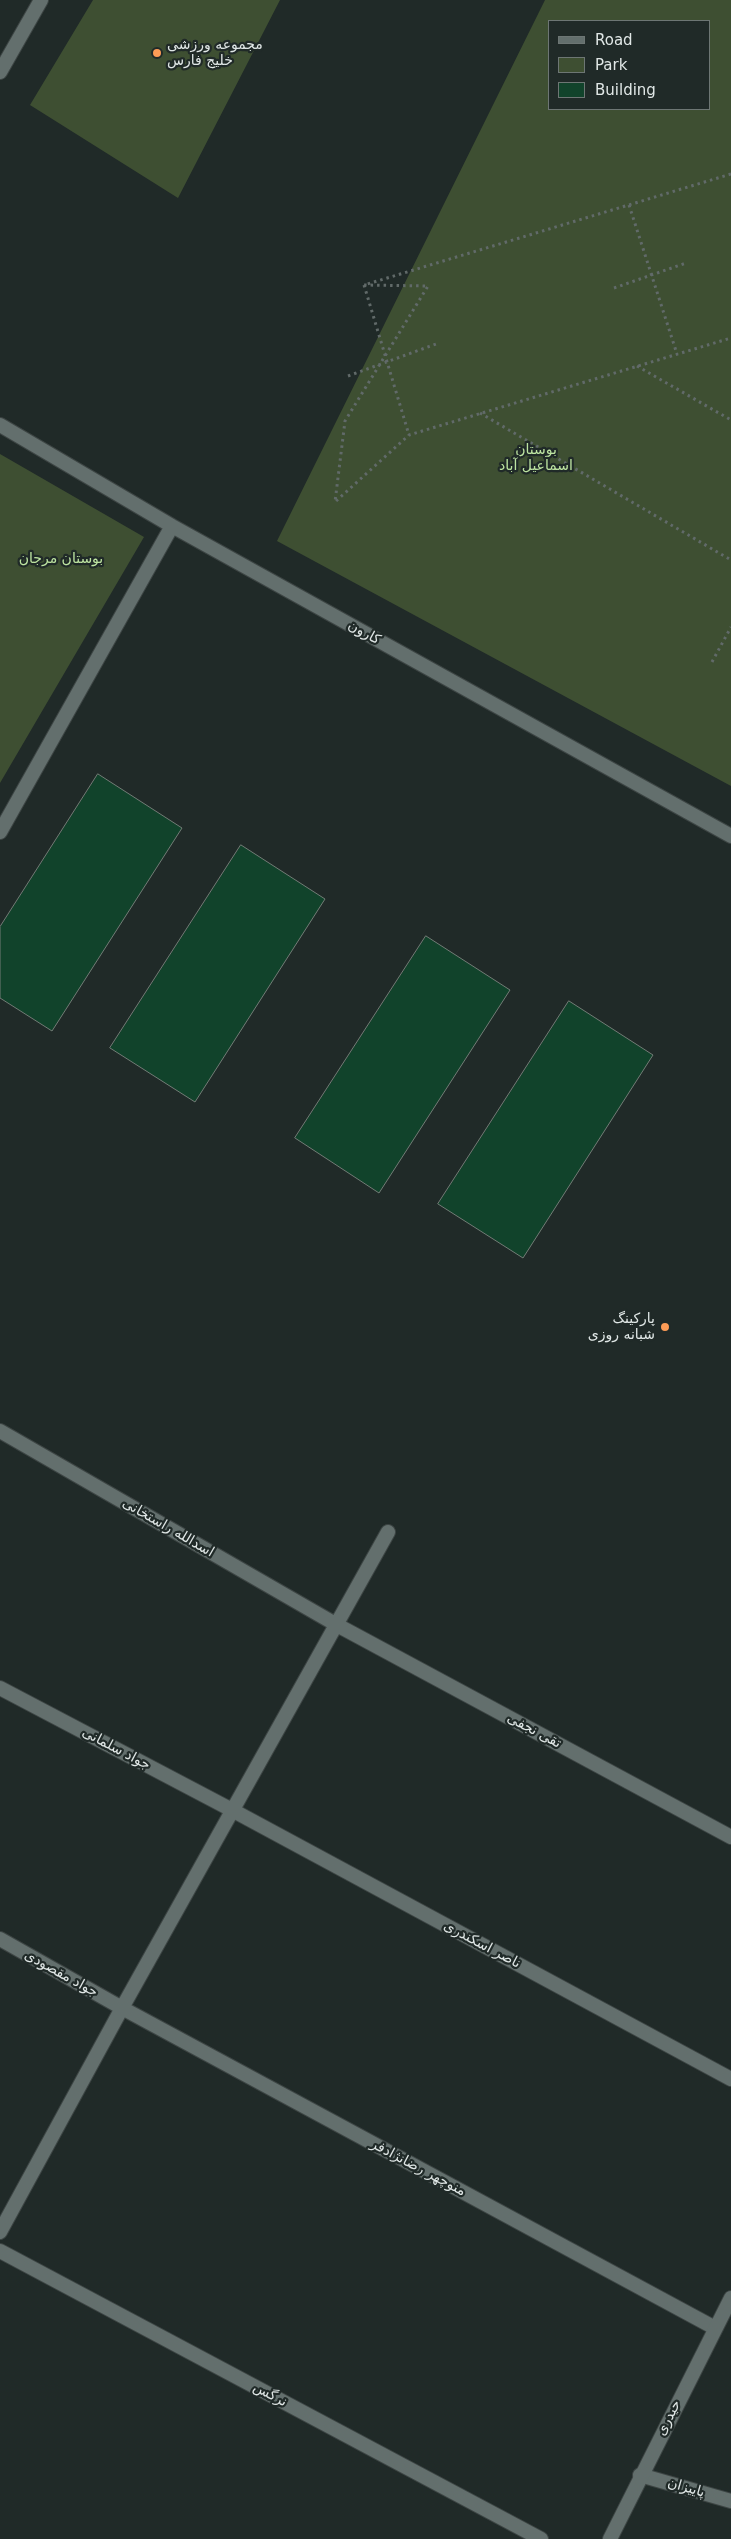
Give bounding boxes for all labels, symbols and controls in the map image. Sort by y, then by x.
legend [548,20,711,110]
text: Road [595,31,633,49]
place label: مجموعه ورزشی خلیج فارس [167,37,263,70]
marker: مجموعه ورزشی خلیج فارس [151,47,163,59]
text: Park [595,56,627,74]
text: Building [595,81,656,99]
park label: بوستان اسماعیل آباد [499,442,573,474]
park label: بوستان مرجان [19,551,103,567]
street label: کارون [345,617,383,649]
place label: پارکینگ شبانه روزی [588,1311,655,1344]
marker: پارکینگ شبانه روزی [659,1321,671,1333]
street label: اسدالله راستخانی [119,1495,217,1561]
street label: تقی نجفی [504,1710,564,1752]
street label: جواد سلمانی [79,1724,153,1774]
street label: ناصر اسکندری [441,1918,523,1972]
street label: جواد مقصودی [21,1947,101,2001]
street label: منوچهر رضانژادفر [368,2136,468,2200]
street label: نرگس [250,2379,290,2411]
street label: حیدری [653,2397,685,2439]
street label: پاییزان [665,2475,707,2501]

